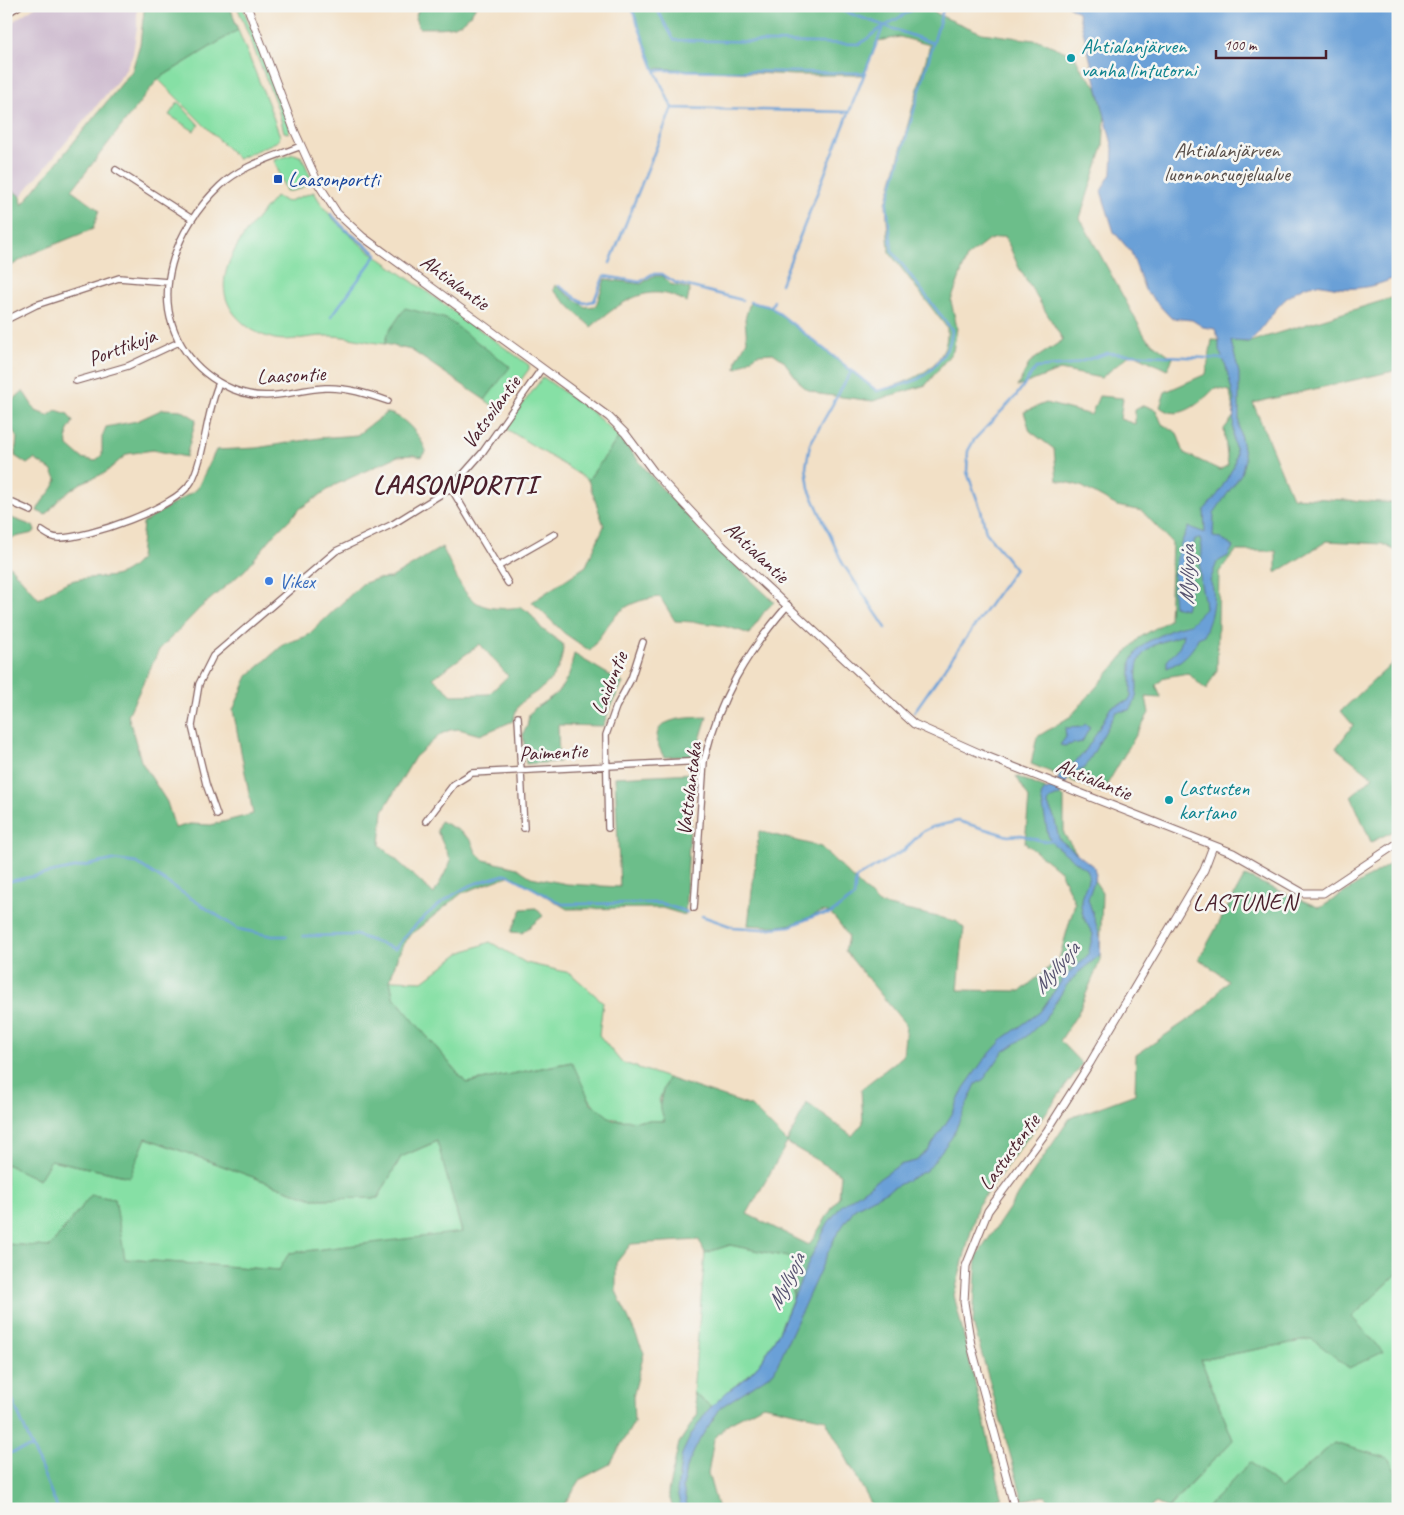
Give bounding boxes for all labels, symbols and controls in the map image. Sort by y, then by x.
scale bar [1216,28,1326,60]
place label: Ahtialanjärven vanha lintutorni [1081,33,1199,83]
text: 100 m [1224,36,1258,55]
marker: Ahtialanjärven vanha lintutorni [1065,52,1077,64]
park label: Ahtialanjärven luonnonsuojelualue [1164,137,1292,187]
place label: Laasonportti [288,166,382,192]
marker: Laasonportti [272,173,284,185]
street label: Ahtialantie [415,248,496,316]
street label: Porttikuja [84,322,161,372]
street label: Laasontie [256,360,327,390]
street label: Vatsoilantie [456,370,527,454]
district label: LAASONPORTTI [373,468,542,501]
street label: Ahtialantie [719,516,796,589]
water label: Myllyoja [1172,543,1202,605]
place label: Vikex [279,568,317,594]
marker: Vikex [263,575,275,587]
street label: Laiduntie [585,647,634,718]
street label: Paimentie [518,737,589,767]
street label: Vattolantaka [670,739,708,837]
street label: Ahtialantie [1053,752,1137,806]
place label: Lastusten kartano [1179,775,1250,825]
marker: Lastusten kartano [1163,794,1175,806]
district label: LASTUNEN [1192,887,1300,917]
water label: Myllyoja [1026,934,1087,999]
street label: Lastustentie [973,1108,1046,1195]
water label: Myllyoja [760,1247,812,1314]

